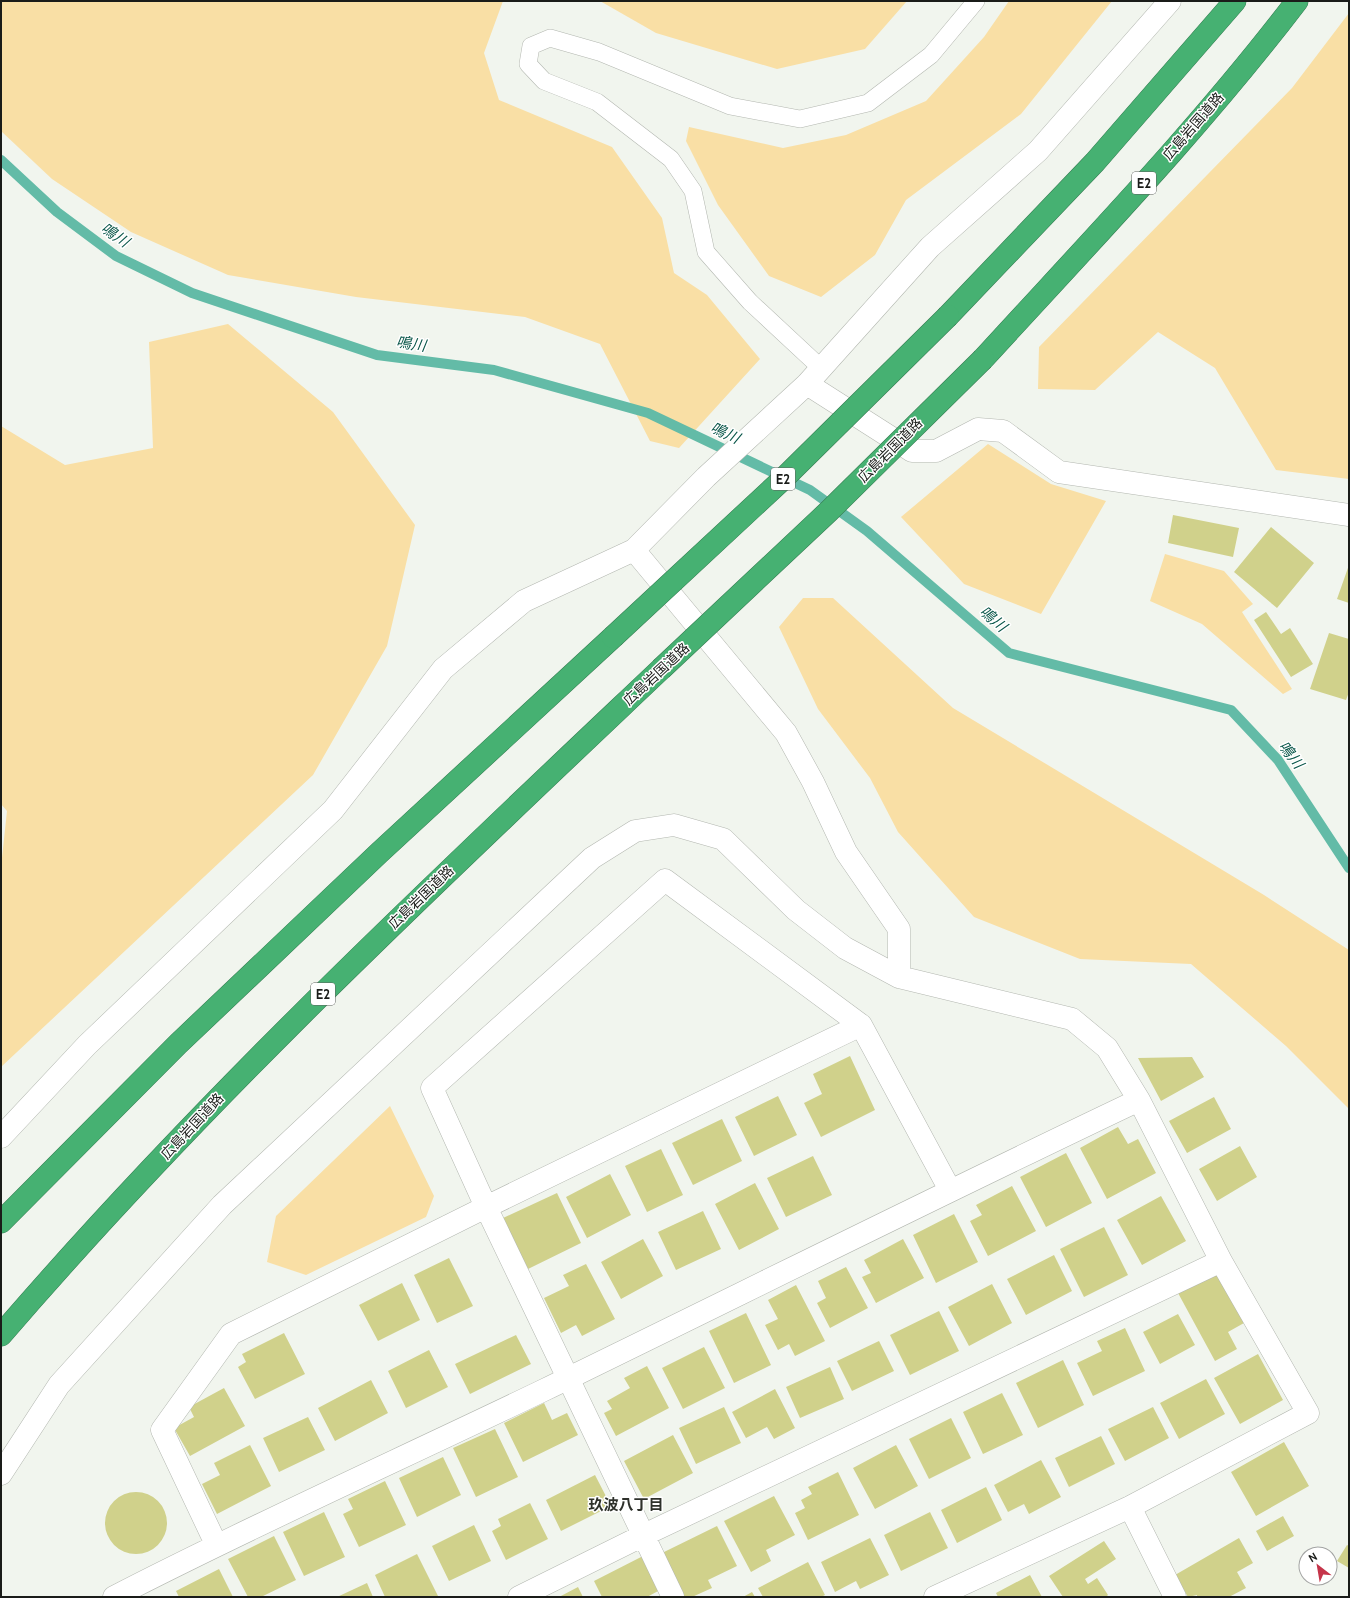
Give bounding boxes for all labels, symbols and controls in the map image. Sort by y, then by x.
street label: 広島岩国道路 [1159,88,1227,164]
road number: E2 [1132,172,1156,194]
water label: 鳴川 [98,219,134,252]
water label: 鳴川 [395,333,429,355]
street label: 広島岩国道路 [854,414,926,486]
water label: 鳴川 [708,419,744,448]
road number: E2 [771,468,795,490]
water label: 鳴川 [976,602,1012,637]
street label: 広島岩国道路 [619,639,693,709]
water label: 鳴川 [1275,738,1309,774]
street label: 広島岩国道路 [385,861,457,933]
road number: E2 [311,983,335,1005]
street label: 広島岩国道路 [157,1089,227,1163]
district label: 玖波八丁目 [588,1496,664,1514]
north arrow [1298,1546,1338,1586]
text: N [1306,1549,1320,1565]

